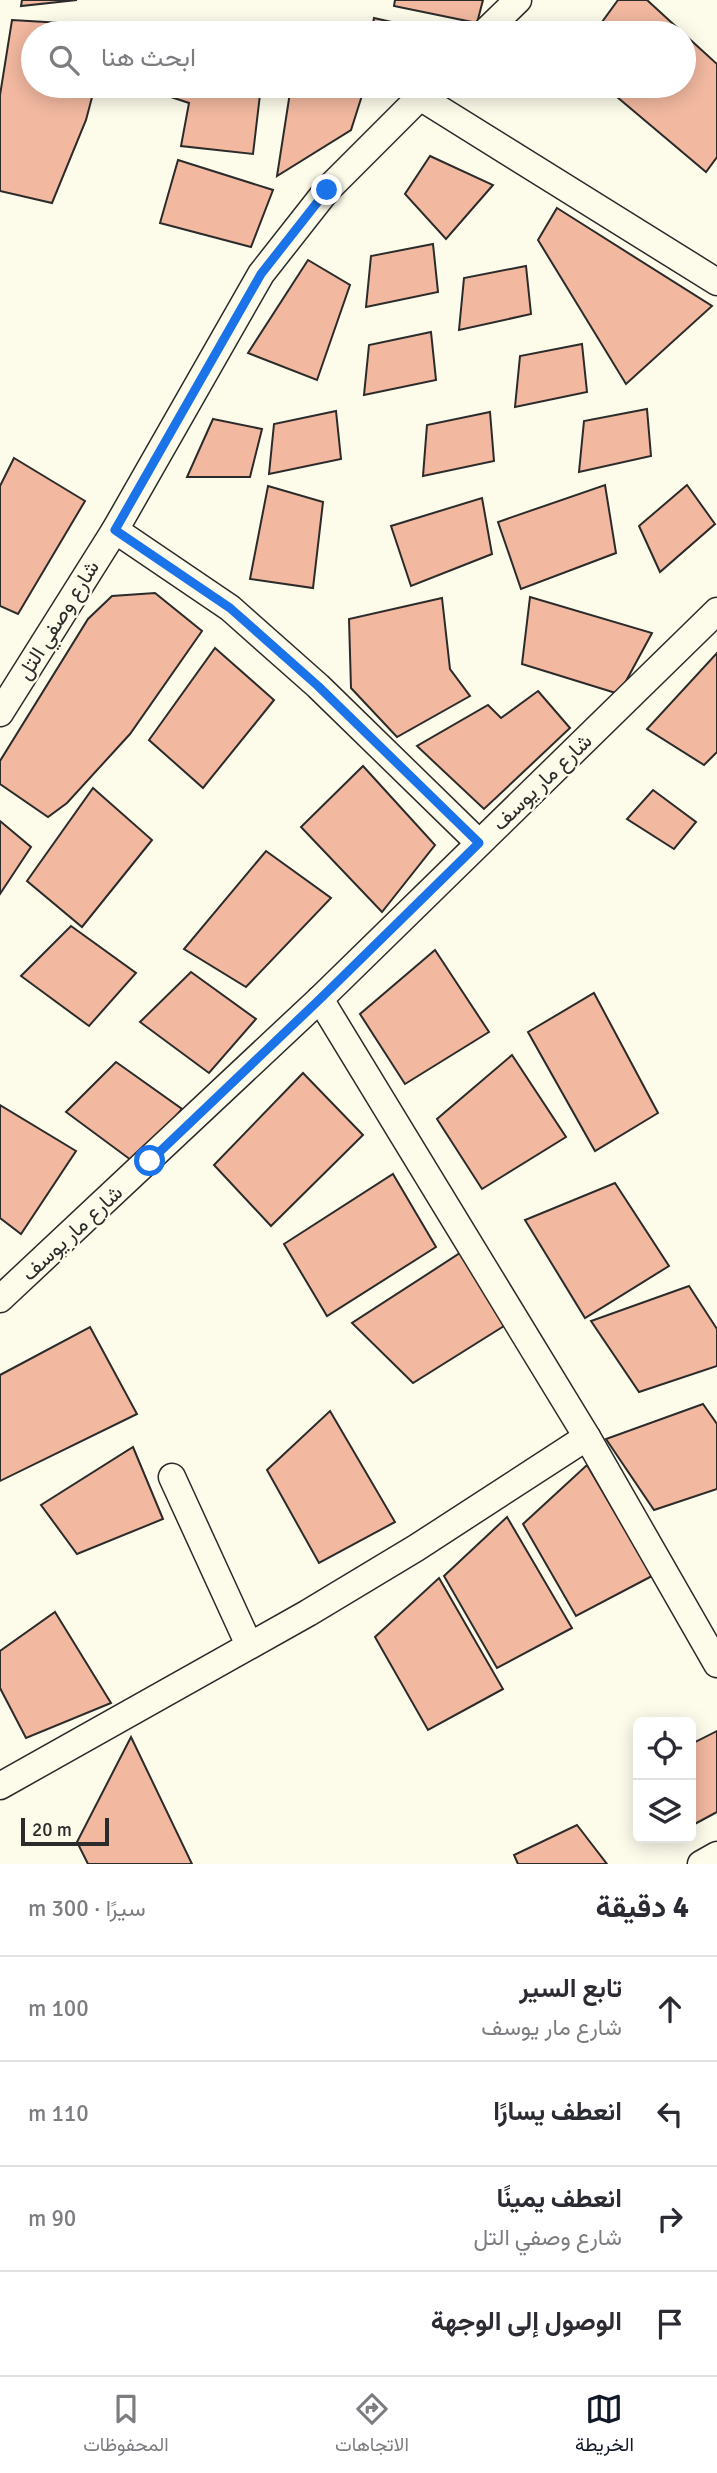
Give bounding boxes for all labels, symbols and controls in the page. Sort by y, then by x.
search box [21,21,696,98]
icon: search [45,41,83,79]
text: ابحث هنا [101,42,196,74]
route end [311,174,342,205]
street label: شارع وصفي التل [11,556,108,686]
street label: شارع مار يوسف [487,728,598,837]
route start [134,1145,165,1176]
street label: شارع مار يوسف [16,1180,129,1287]
map controls [633,1717,696,1843]
button: locate [633,1717,696,1780]
button: layers [633,1780,696,1843]
scale bar [21,1815,108,1847]
text: 20 m [32,1818,72,1842]
text: 4 دقيقة [595,1889,689,1926]
text: سيرًا · 300 m [28,1894,146,1923]
text: تابع السير [519,1973,622,2005]
icon: ahead [651,1990,689,2028]
text: 100 m [28,1994,89,2023]
text: شارع مار يوسف [481,2013,622,2042]
icon: left [651,2095,689,2133]
text: انعطف يسارًا [493,2096,622,2128]
text: 110 m [28,2099,89,2128]
text: انعطف يمينًا [496,2183,622,2215]
icon: right [651,2200,689,2238]
text: 90 m [28,2204,76,2233]
text: شارع وصفي التل [474,2223,622,2252]
icon: arrive [651,2305,689,2343]
text: الوصول إلى الوجهة [431,2306,622,2338]
tab: المحفوظات [83,2390,169,2461]
tab: الاتجاهات [335,2390,409,2461]
tab: الخريطة [575,2390,634,2461]

